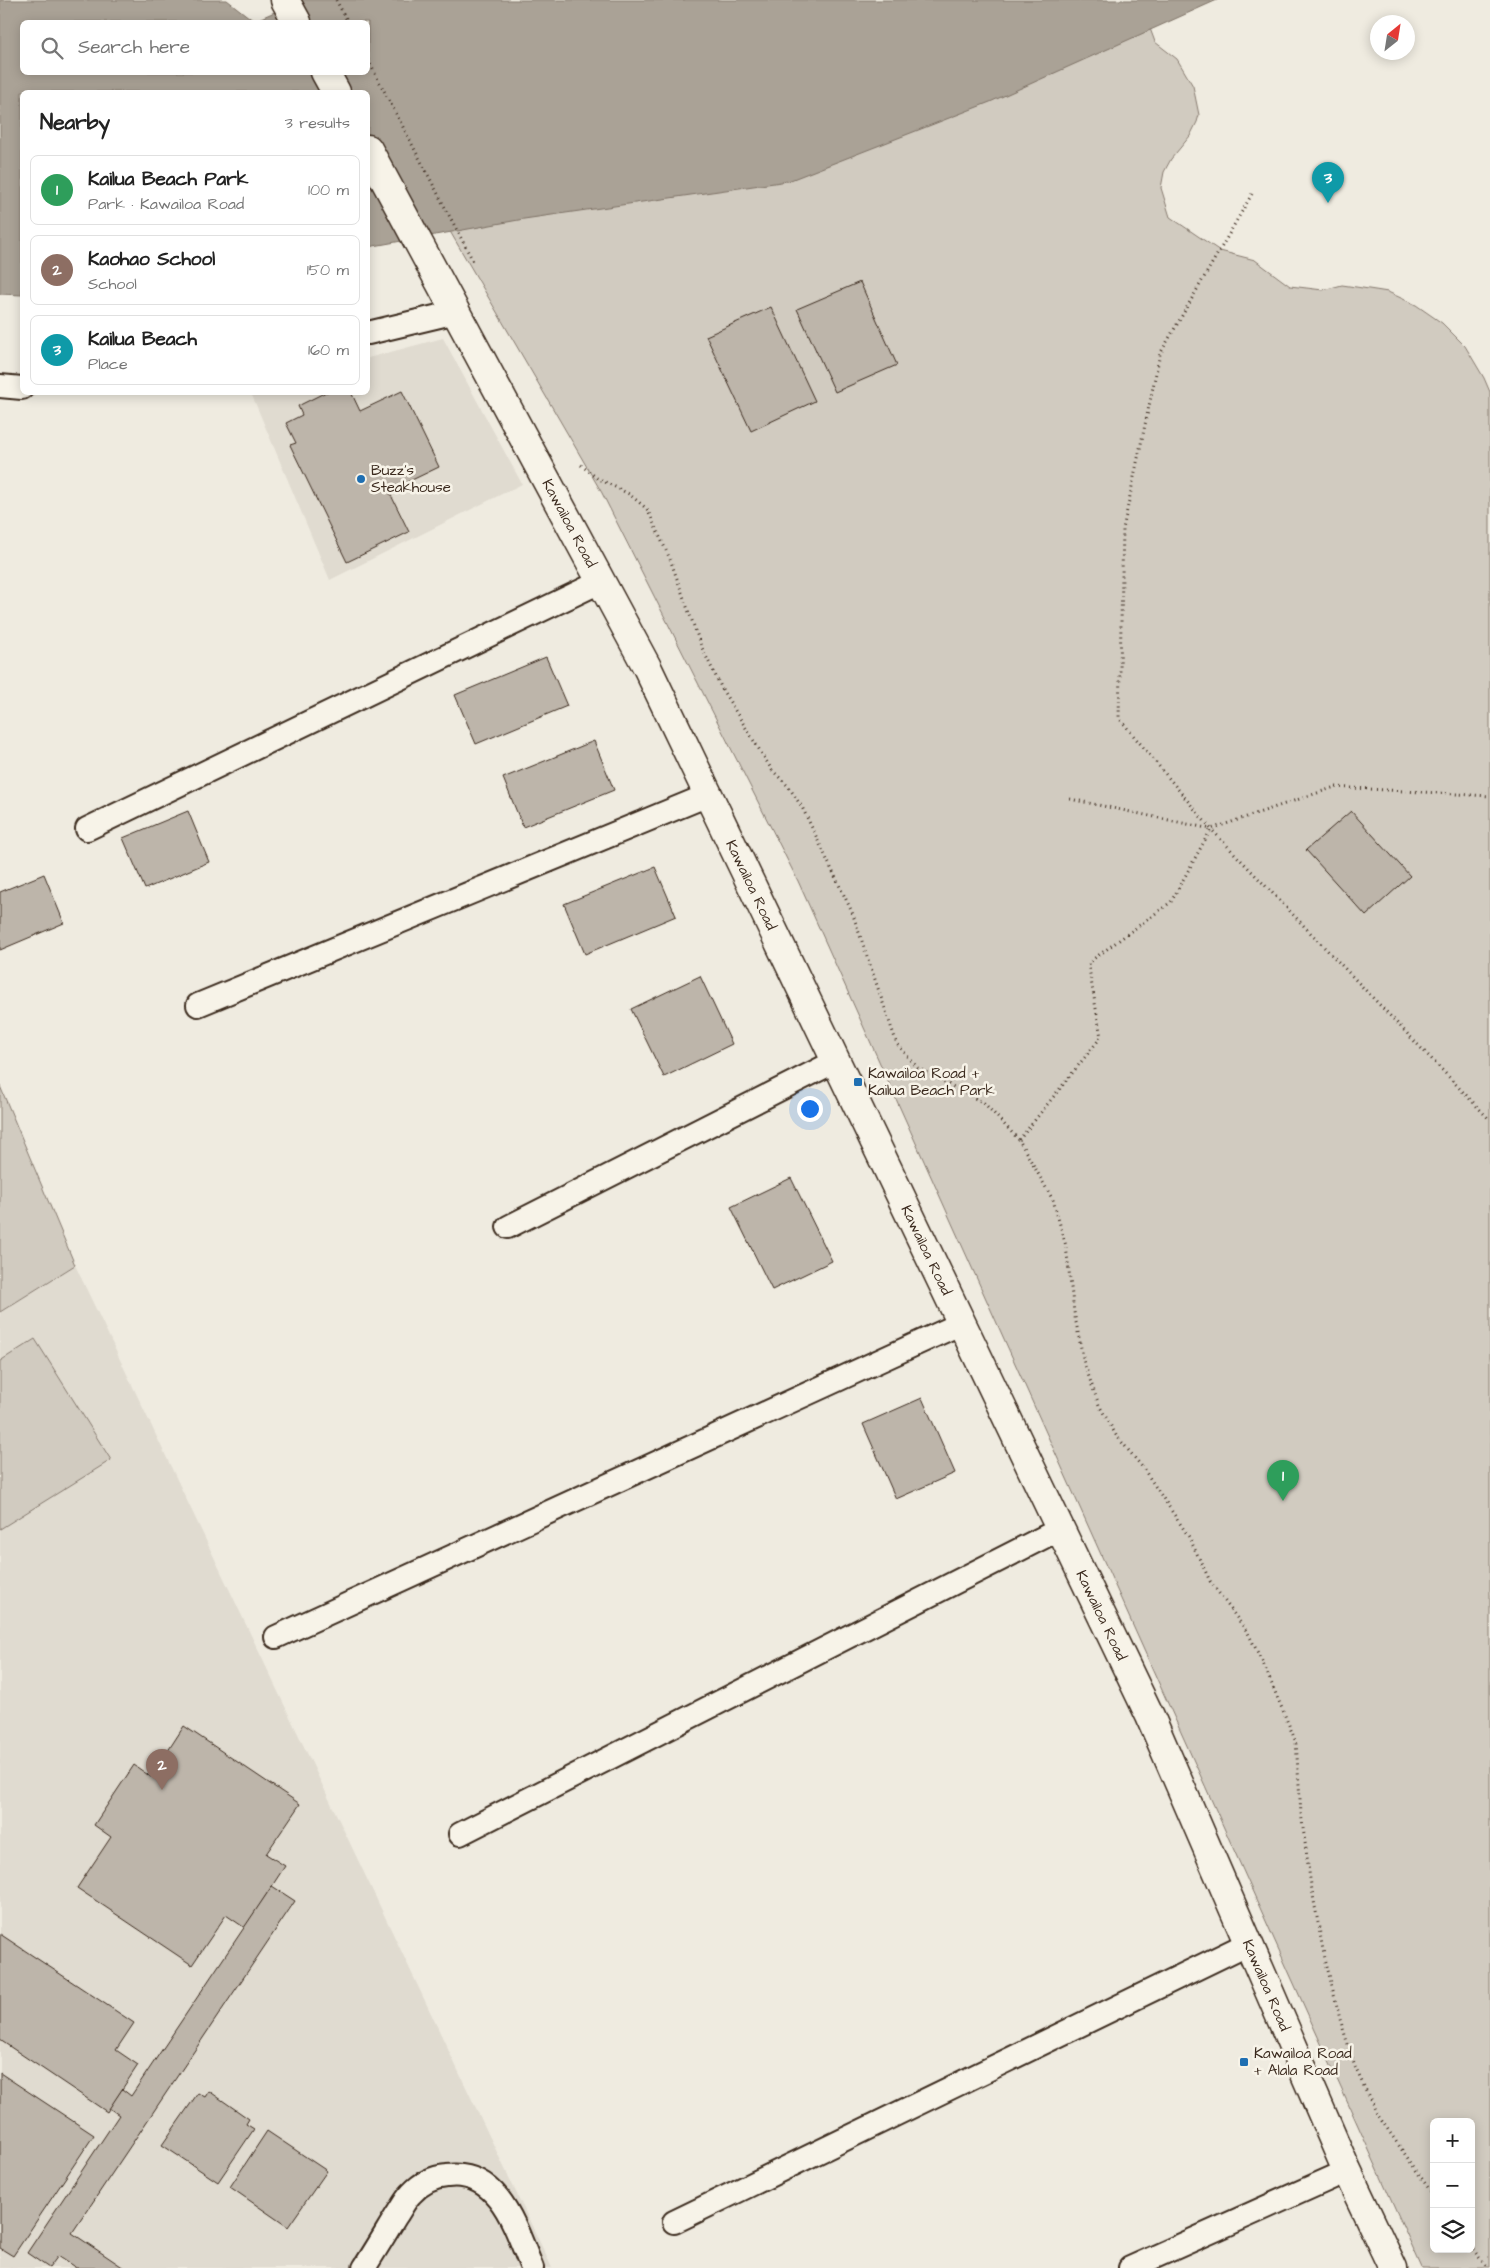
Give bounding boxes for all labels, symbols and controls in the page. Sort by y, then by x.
north arrow [1370,15,1415,60]
search box [20,20,370,75]
icon: search [38,34,66,62]
text: Search here [78,34,190,61]
text: Nearby [40,108,110,137]
text: 3 results [285,112,350,134]
pin: 3 [1312,162,1344,203]
text: Kailua Beach Park [88,166,248,193]
text: 1 [56,179,58,201]
text: 100 m [308,179,349,201]
text: Park · Kawailoa Road [88,193,244,215]
text: Kaohao School [88,246,215,273]
text: 2 [52,259,62,281]
text: 150 m [307,259,349,281]
text: School [88,273,137,295]
text: Kailua Beach [88,326,197,353]
text: 3 [53,339,61,361]
text: 160 m [308,339,349,361]
text: Place [88,353,128,375]
place label: Buzz's Steakhouse [371,460,451,498]
marker: Buzz's Steakhouse [355,473,367,485]
street label: Kawailoa Road [537,475,602,571]
street label: Kawailoa Road [721,836,782,934]
place label: Kawailoa Road + Kailua Beach Park [868,1063,995,1101]
marker: Kawailoa Road + Kailua Beach Park [852,1076,864,1088]
your location [797,1096,823,1122]
street label: Kawailoa Road [896,1201,957,1299]
pin: 1 [1267,1460,1299,1501]
street label: Kawailoa Road [1071,1567,1132,1664]
pin: 2 [146,1749,178,1790]
street label: Kawailoa Road [1237,1936,1296,2034]
place label: Kawailoa Road + Alala Road [1254,2043,1352,2081]
marker: Kawailoa Road + Alala Road [1238,2056,1250,2068]
map controls [1430,2118,1475,2253]
button: + [1430,2118,1475,2163]
button: − [1430,2163,1475,2208]
button: layers [1430,2208,1475,2253]

